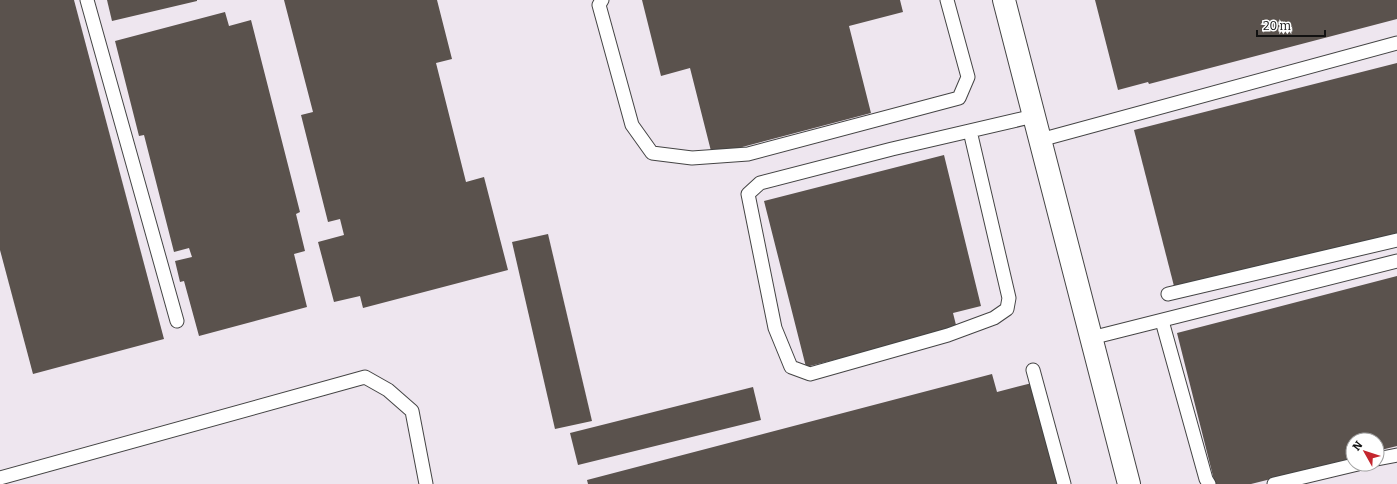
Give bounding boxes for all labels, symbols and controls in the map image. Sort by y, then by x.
scale bar [1257,12,1325,38]
text: 20 m [1263,19,1292,33]
north arrow [1345,432,1385,472]
text: N [1350,438,1366,453]

